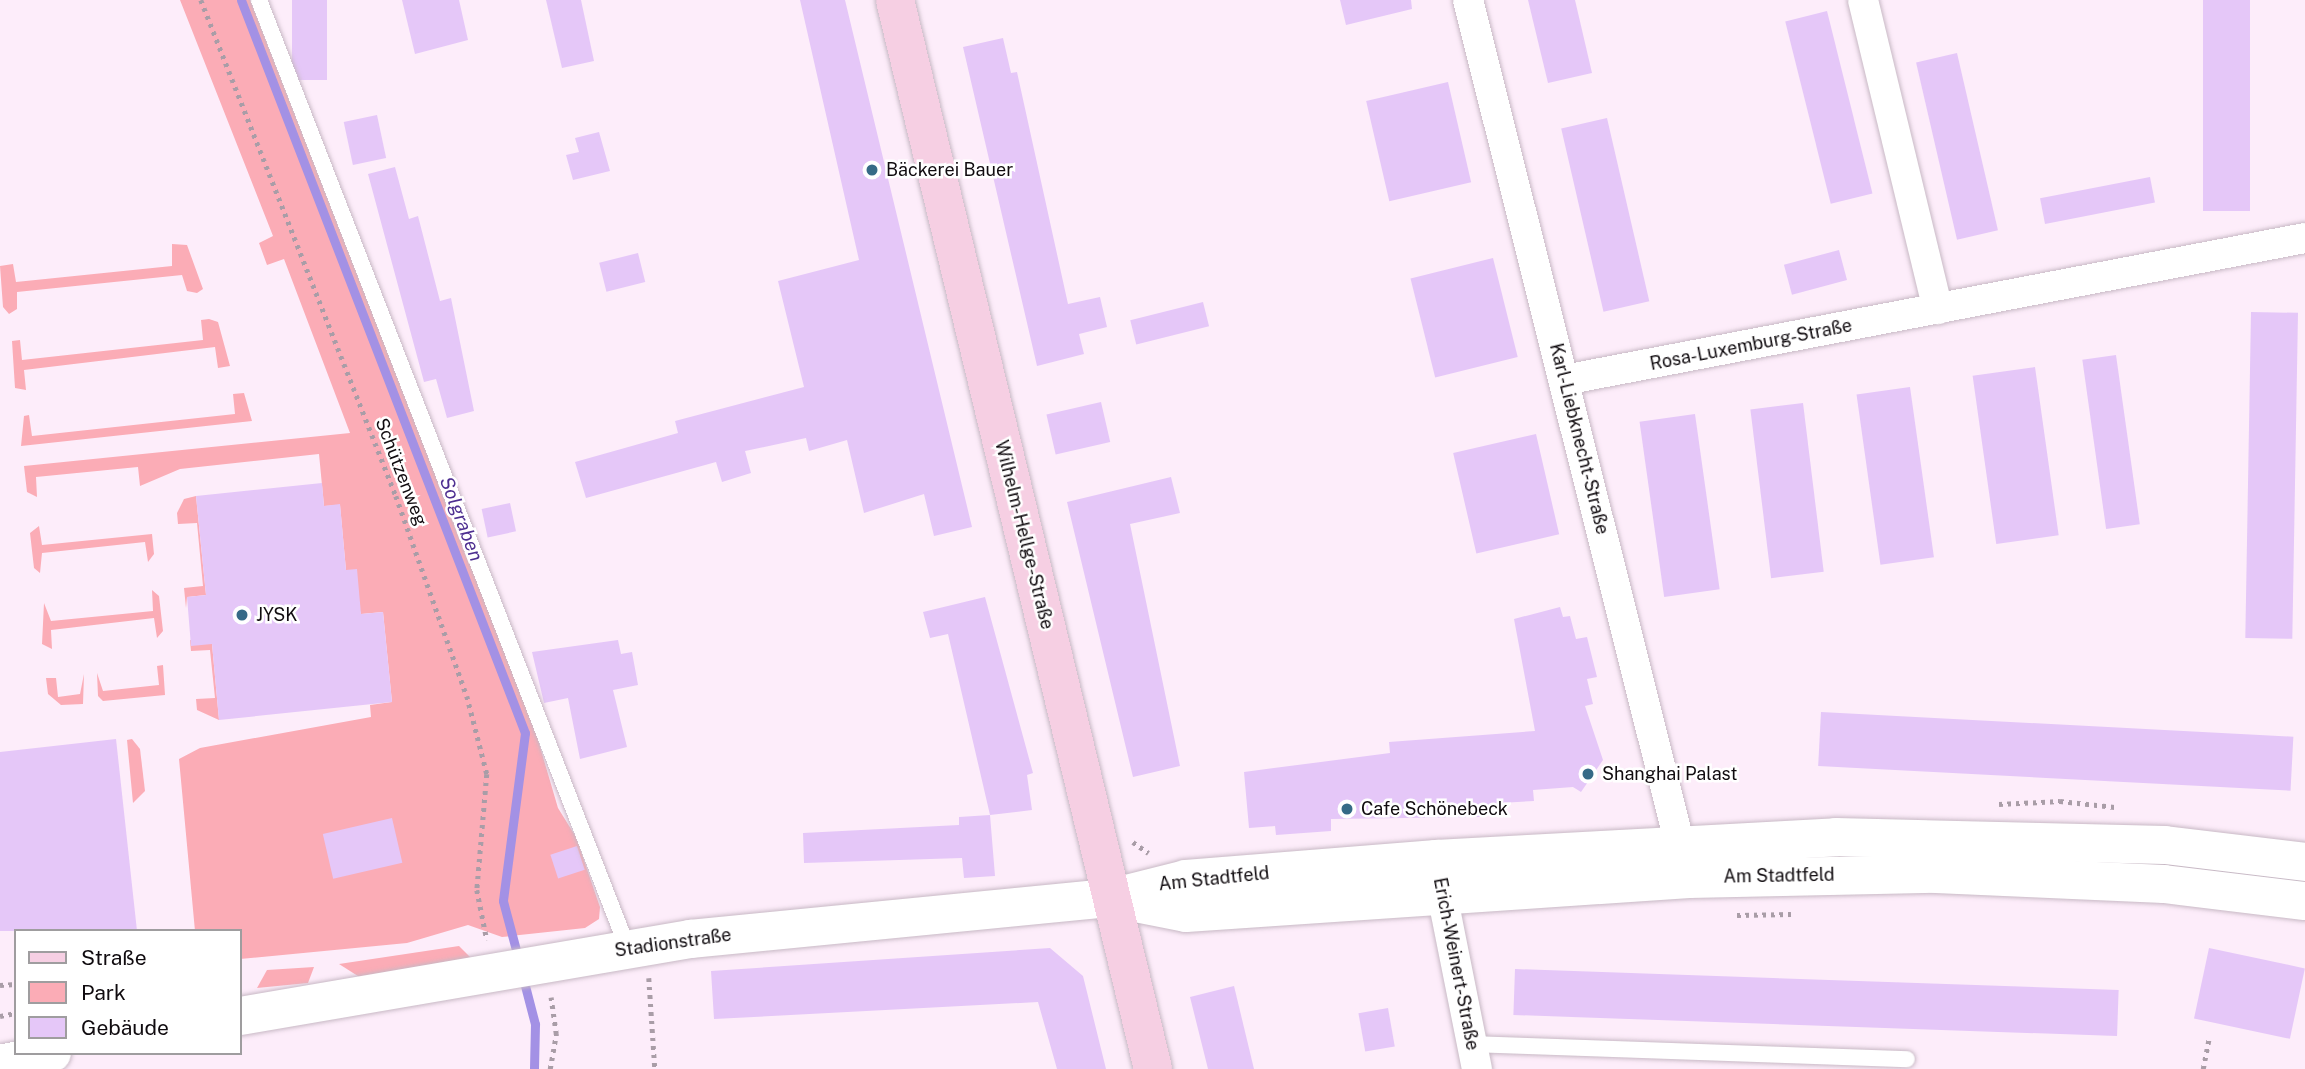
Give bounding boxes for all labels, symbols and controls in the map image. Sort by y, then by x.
place label: Bäckerei Bauer [886,159,1013,181]
marker: Bäckerei Bauer [864,162,880,178]
street label: Rosa-Luxemburg-Straße [1648,315,1854,375]
street label: Karl-Liebknecht-Straße [1545,341,1613,537]
street label: Schützenweg [371,415,431,529]
street label: Wilhelm-Hellge-Straße [990,438,1058,632]
water label: Solgraben [434,473,488,565]
place label: JYSK [256,604,297,626]
marker: JYSK [234,607,250,623]
place label: Shanghai Palast [1602,763,1737,785]
marker: Shanghai Palast [1580,766,1596,782]
place label: Cafe Schönebeck [1361,798,1508,820]
marker: Cafe Schönebeck [1339,801,1355,817]
street label: Am Stadtfeld [1158,862,1270,896]
street label: Am Stadtfeld [1723,864,1835,888]
street label: Erich-Weinert-Straße [1429,876,1483,1052]
street label: Stadionstraße [613,924,733,962]
legend [14,929,242,1055]
text: Straße [81,945,147,970]
text: Park [81,980,126,1005]
text: Gebäude [81,1015,169,1040]

